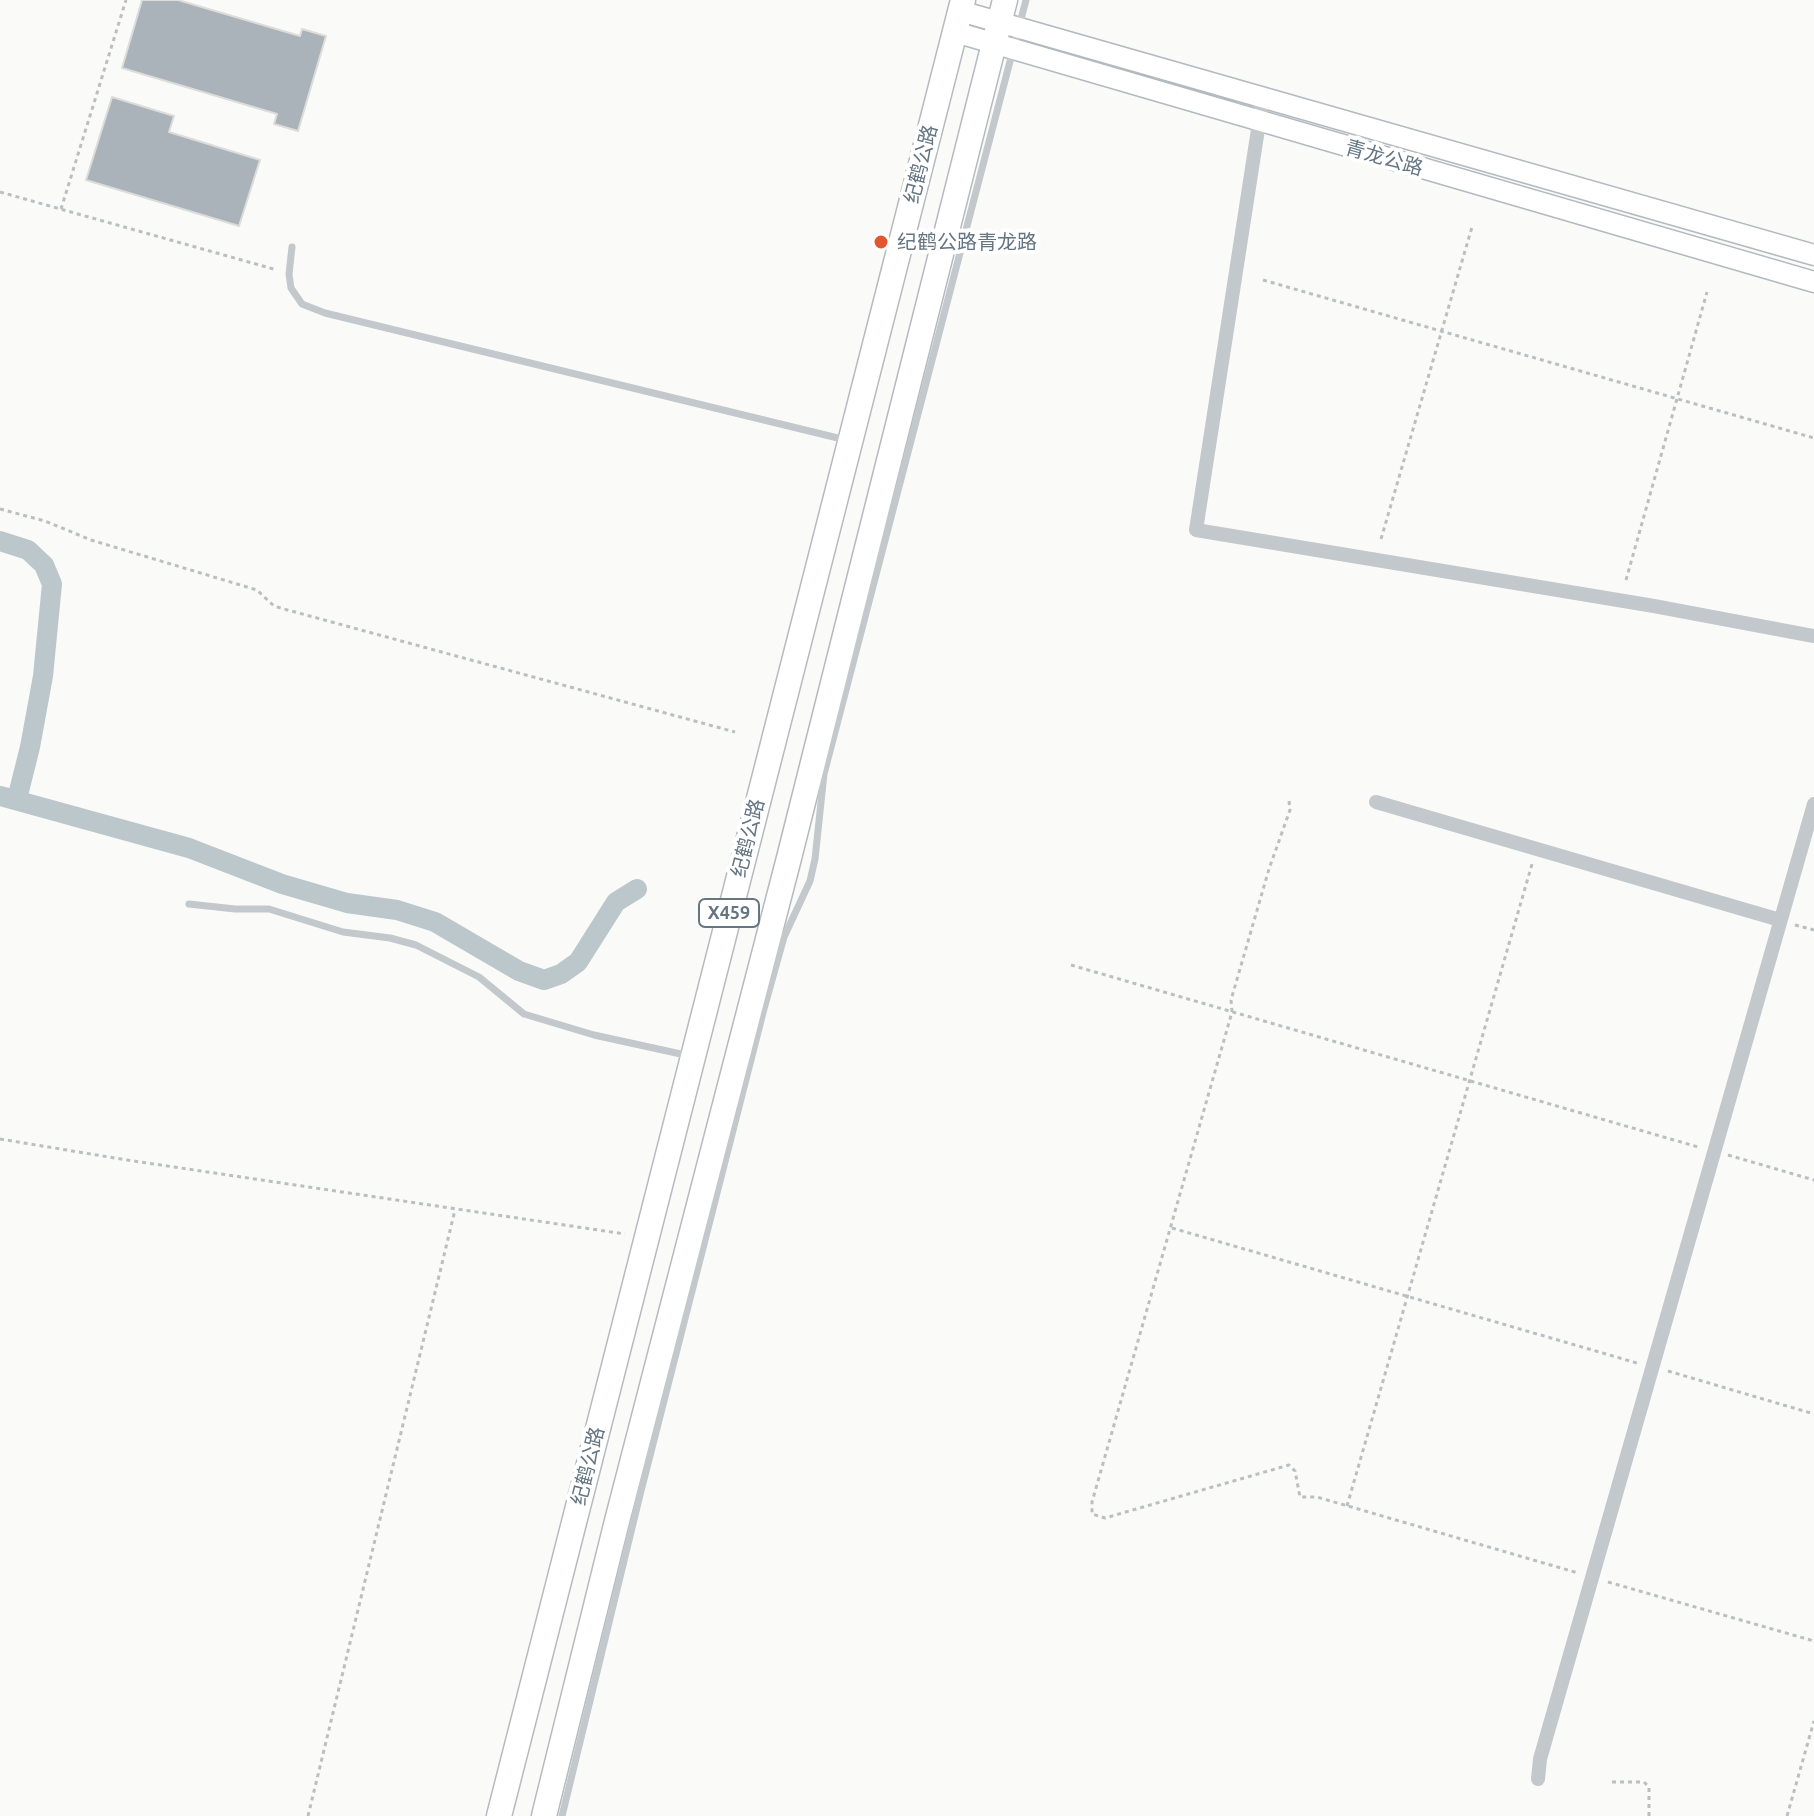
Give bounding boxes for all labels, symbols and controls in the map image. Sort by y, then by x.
street label: 纪鹤公路 [900,122,942,206]
street label: 青龙公路 [1342,135,1426,181]
place label: 纪鹤公路青龙路 [897,230,1037,254]
marker: 纪鹤公路青龙路 [872,233,890,251]
street label: 纪鹤公路 [727,796,769,880]
road number: X459 [699,899,759,927]
street label: 纪鹤公路 [567,1424,609,1508]

